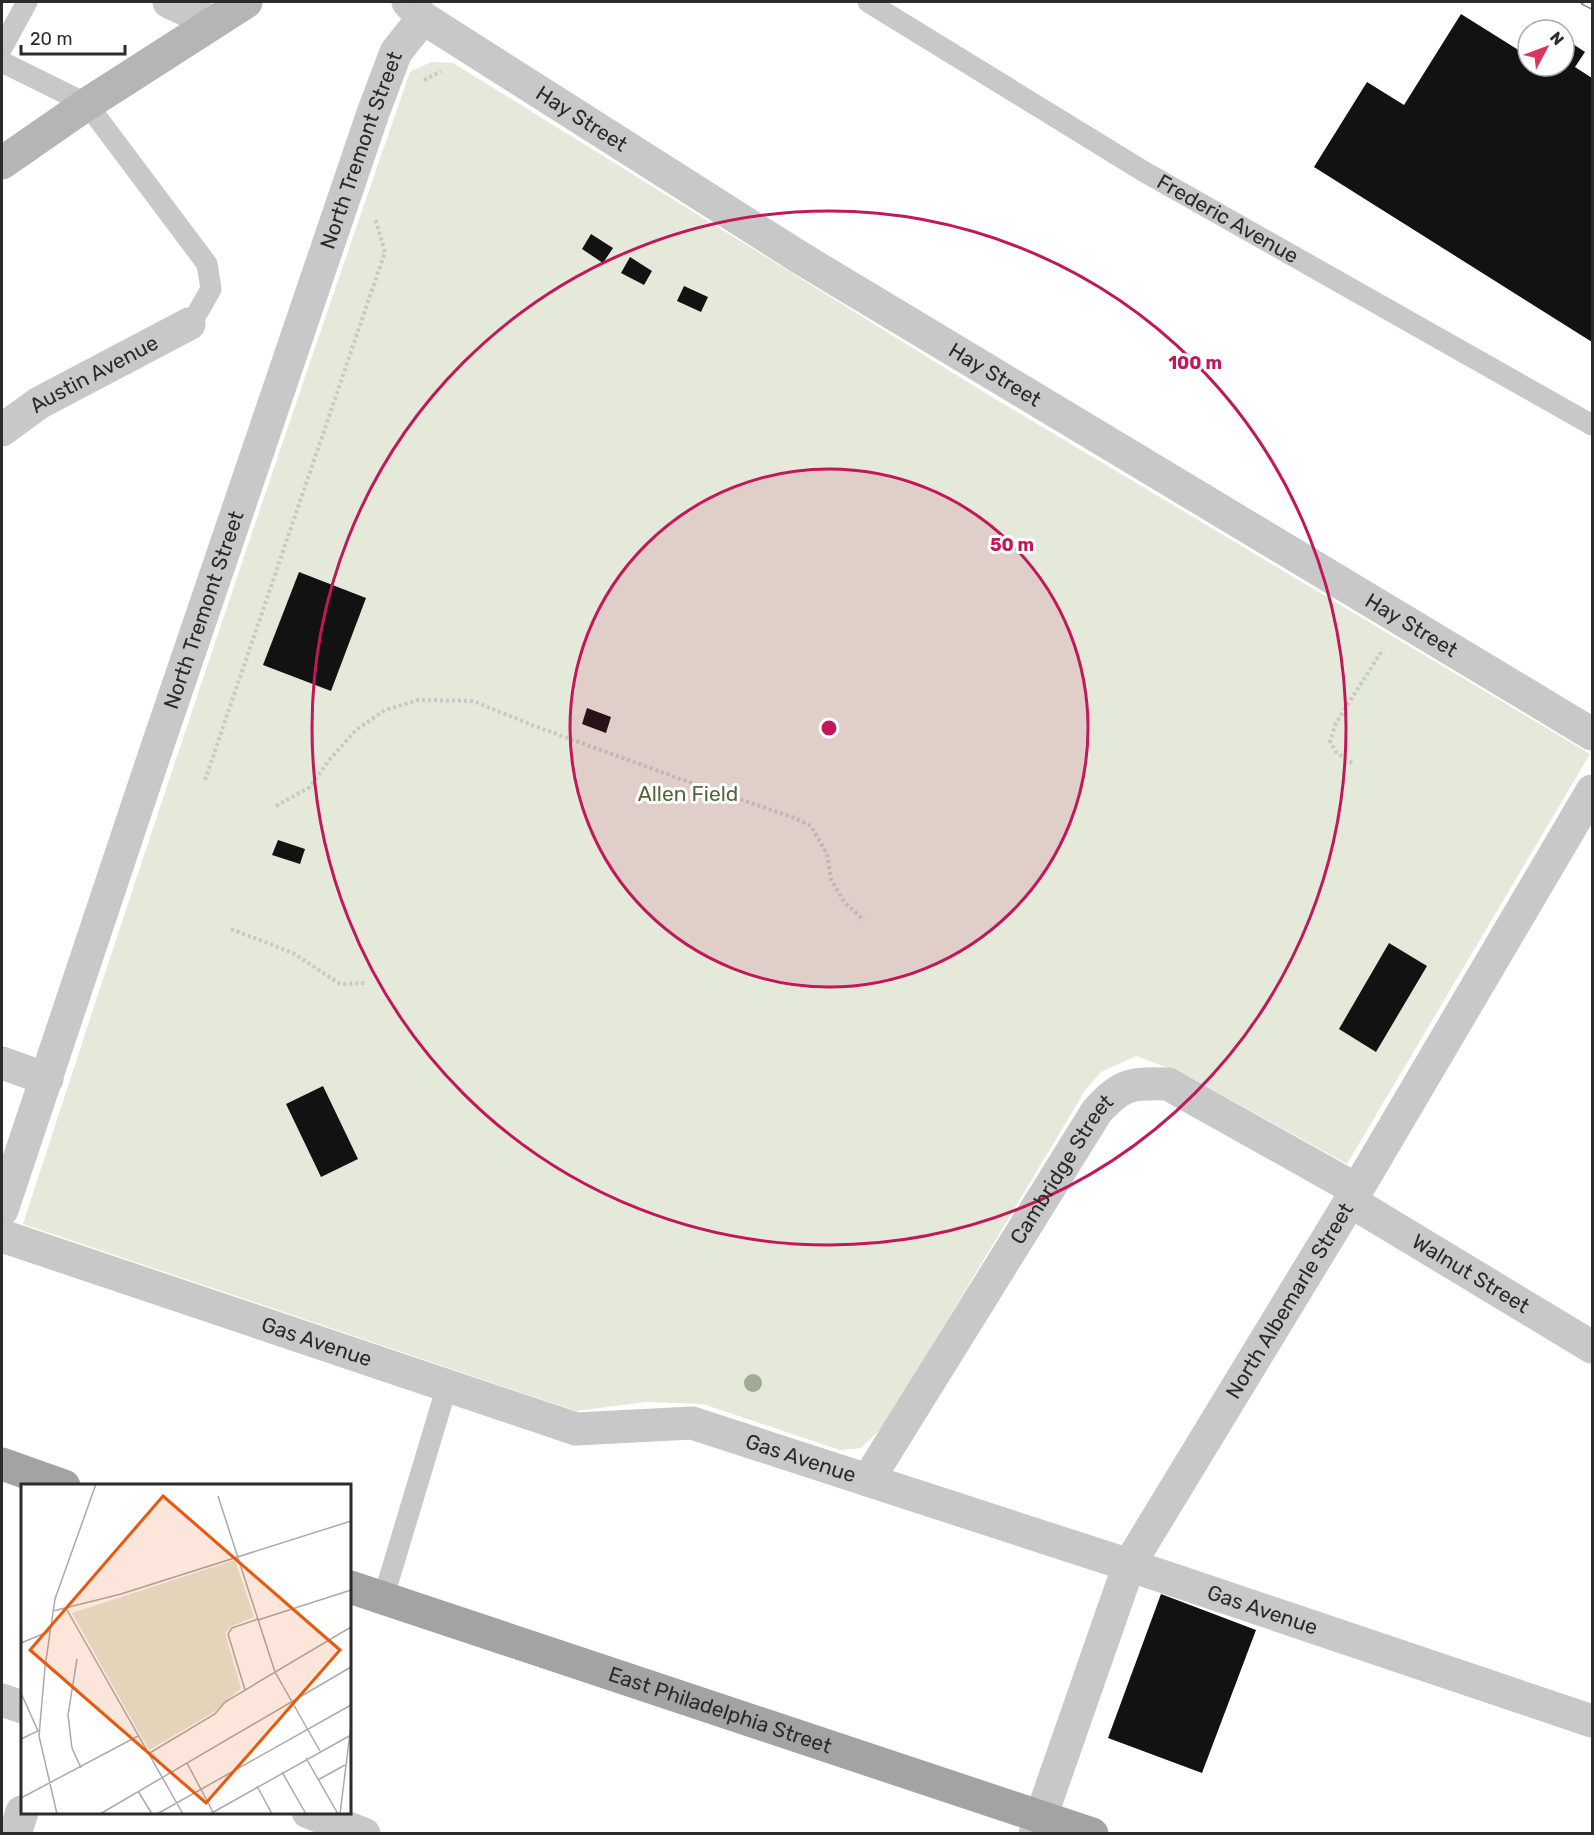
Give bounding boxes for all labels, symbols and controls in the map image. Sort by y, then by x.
scale bar [21,18,124,56]
north arrow [1516,18,1576,78]
text: 20 m [30,28,72,50]
text: N [1546,28,1568,49]
street label: North Tremont Street [315,48,407,252]
street label: Hay Street [532,80,632,157]
street label: Frederic Avenue [1153,168,1303,268]
street label: Austin Avenue [24,330,162,418]
street label: Hay Street [944,337,1046,412]
text: 100 m [1168,352,1222,374]
street label: North Tremont Street [158,508,249,712]
text: 50 m [990,534,1034,556]
street label: Hay Street [1361,588,1462,662]
centre of rings [819,718,839,738]
park label: Allen Field [638,781,738,806]
street label: Cambridge Street [1004,1089,1118,1249]
street label: North Albemarle Street [1220,1198,1358,1403]
street label: Walnut Street [1408,1228,1534,1318]
street label: Gas Avenue [258,1311,375,1371]
street label: Gas Avenue [742,1428,859,1487]
inset map [21,1484,351,1814]
street label: Gas Avenue [1204,1579,1321,1640]
street label: East Philadelphia Street [605,1661,835,1758]

